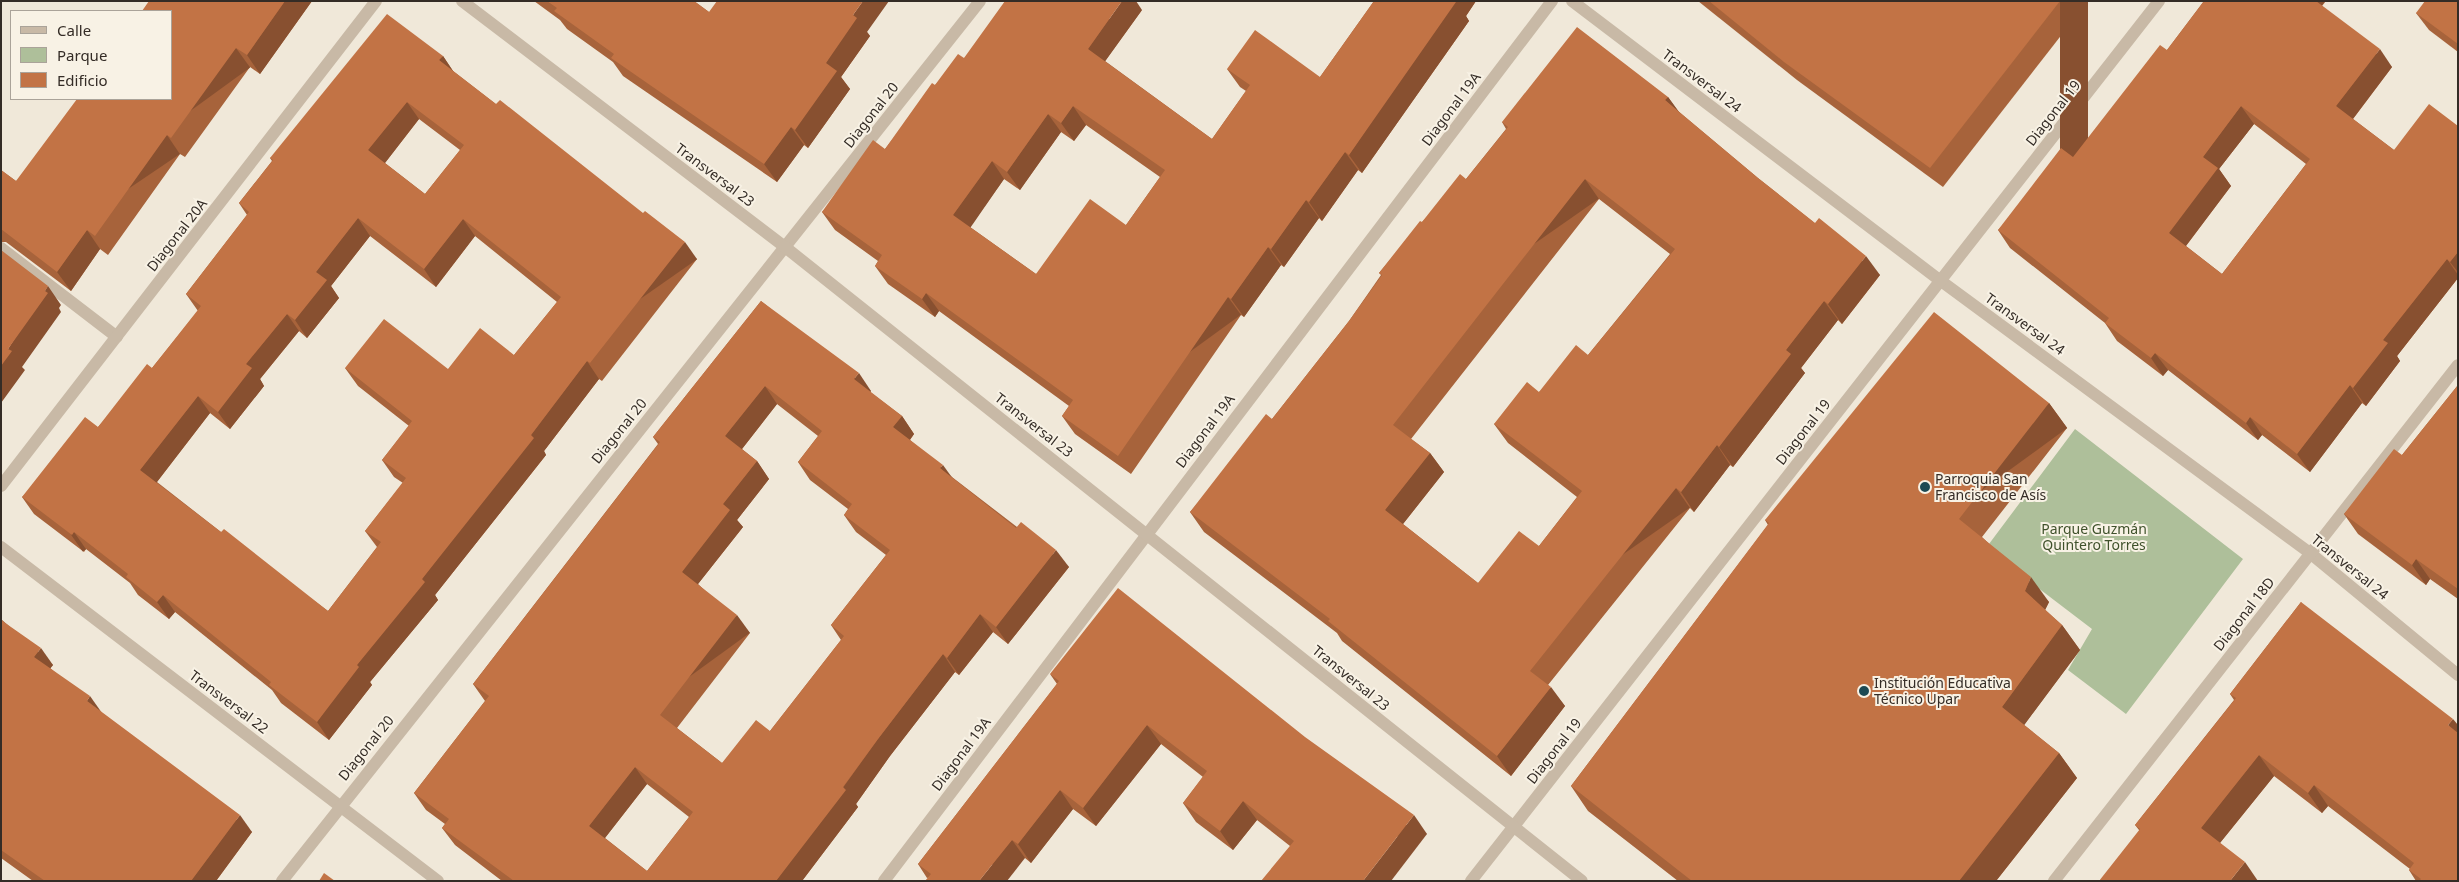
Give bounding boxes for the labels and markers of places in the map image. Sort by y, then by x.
place label: Parroquia San Francisco de Asís [1935,471,2046,504]
marker: Parroquia San Francisco de Asís [1919,481,1931,493]
place label: Institución Educativa Técnico Upar [1874,675,2011,708]
marker: Institución Educativa Técnico Upar [1858,685,1870,697]

